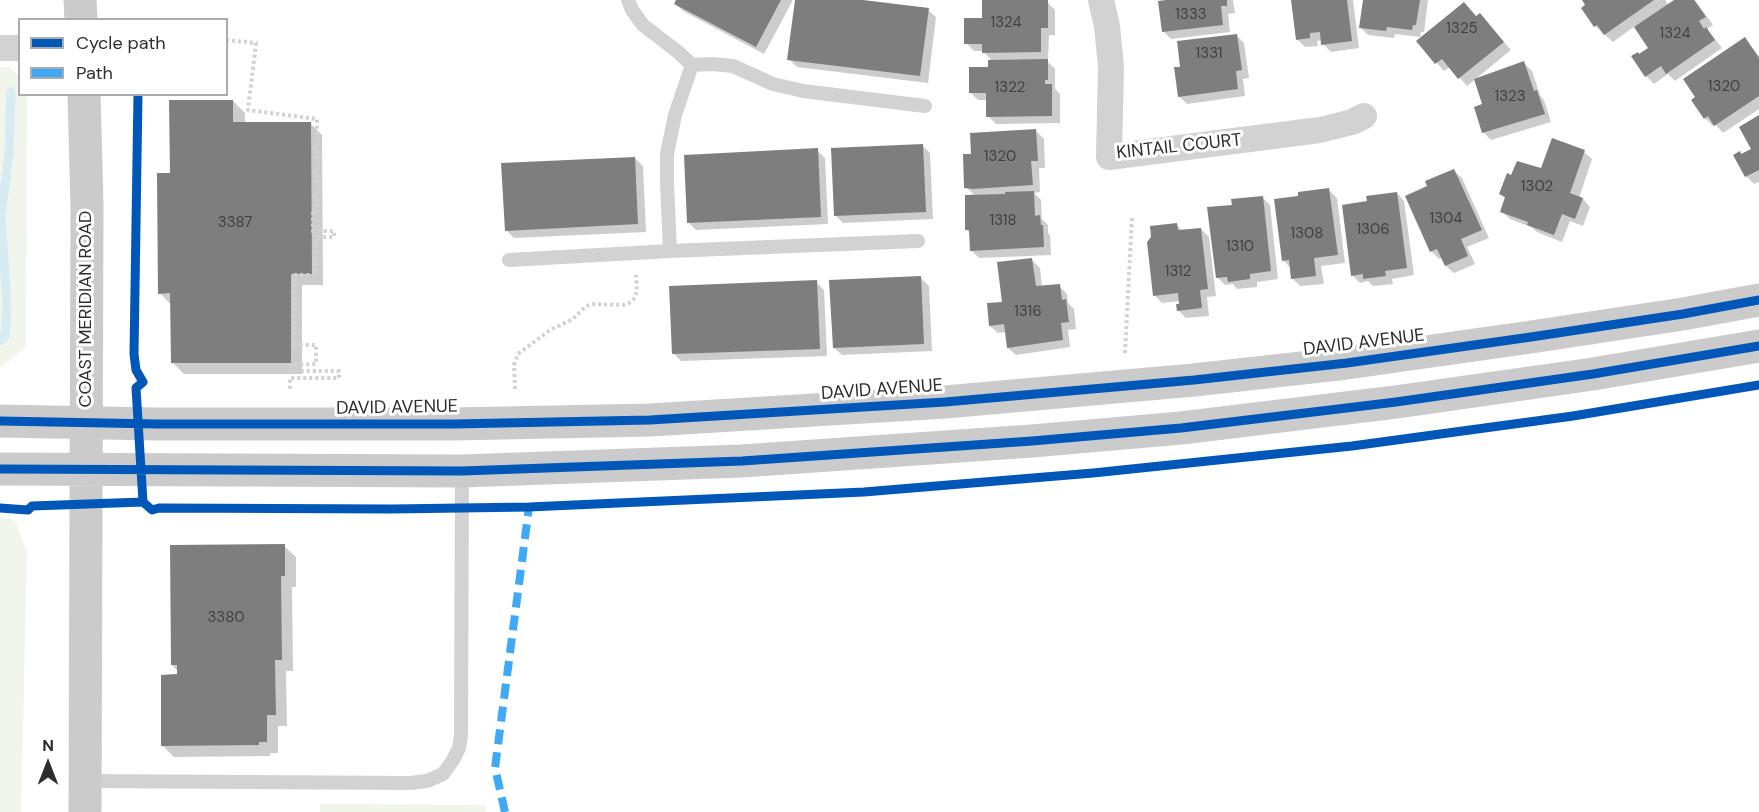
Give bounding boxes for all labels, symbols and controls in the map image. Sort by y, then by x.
house number: 1333 [1175,6,1207,24]
house number: 1324 [990,14,1022,32]
legend [18,18,228,96]
house number: 1325 [1446,20,1478,38]
house number: 1324 [1659,25,1691,43]
text: Cycle path [76,31,166,55]
house number: 1331 [1196,45,1222,63]
text: Path [76,61,113,85]
house number: 1320 [1708,78,1740,96]
house number: 1322 [995,79,1025,97]
house number: 1323 [1494,88,1526,106]
street label: KINTAIL COURT [1115,130,1243,164]
house number: 1320 [984,148,1016,166]
house number: 1302 [1521,178,1553,196]
house number: 1304 [1430,210,1462,228]
street label: COAST MERIDIAN ROAD [75,211,97,407]
house number: 1318 [989,212,1017,230]
house number: 3387 [218,214,252,232]
house number: 1306 [1356,221,1390,239]
house number: 1308 [1291,225,1323,243]
house number: 1310 [1226,238,1254,256]
house number: 1312 [1165,263,1191,281]
house number: 1316 [1014,303,1042,321]
street label: DAVID AVENUE [1302,325,1426,361]
street label: DAVID AVENUE [820,375,944,405]
street label: DAVID AVENUE [336,396,458,420]
house number: 3380 [207,609,245,627]
north arrow [18,734,78,794]
text: N [42,735,54,756]

